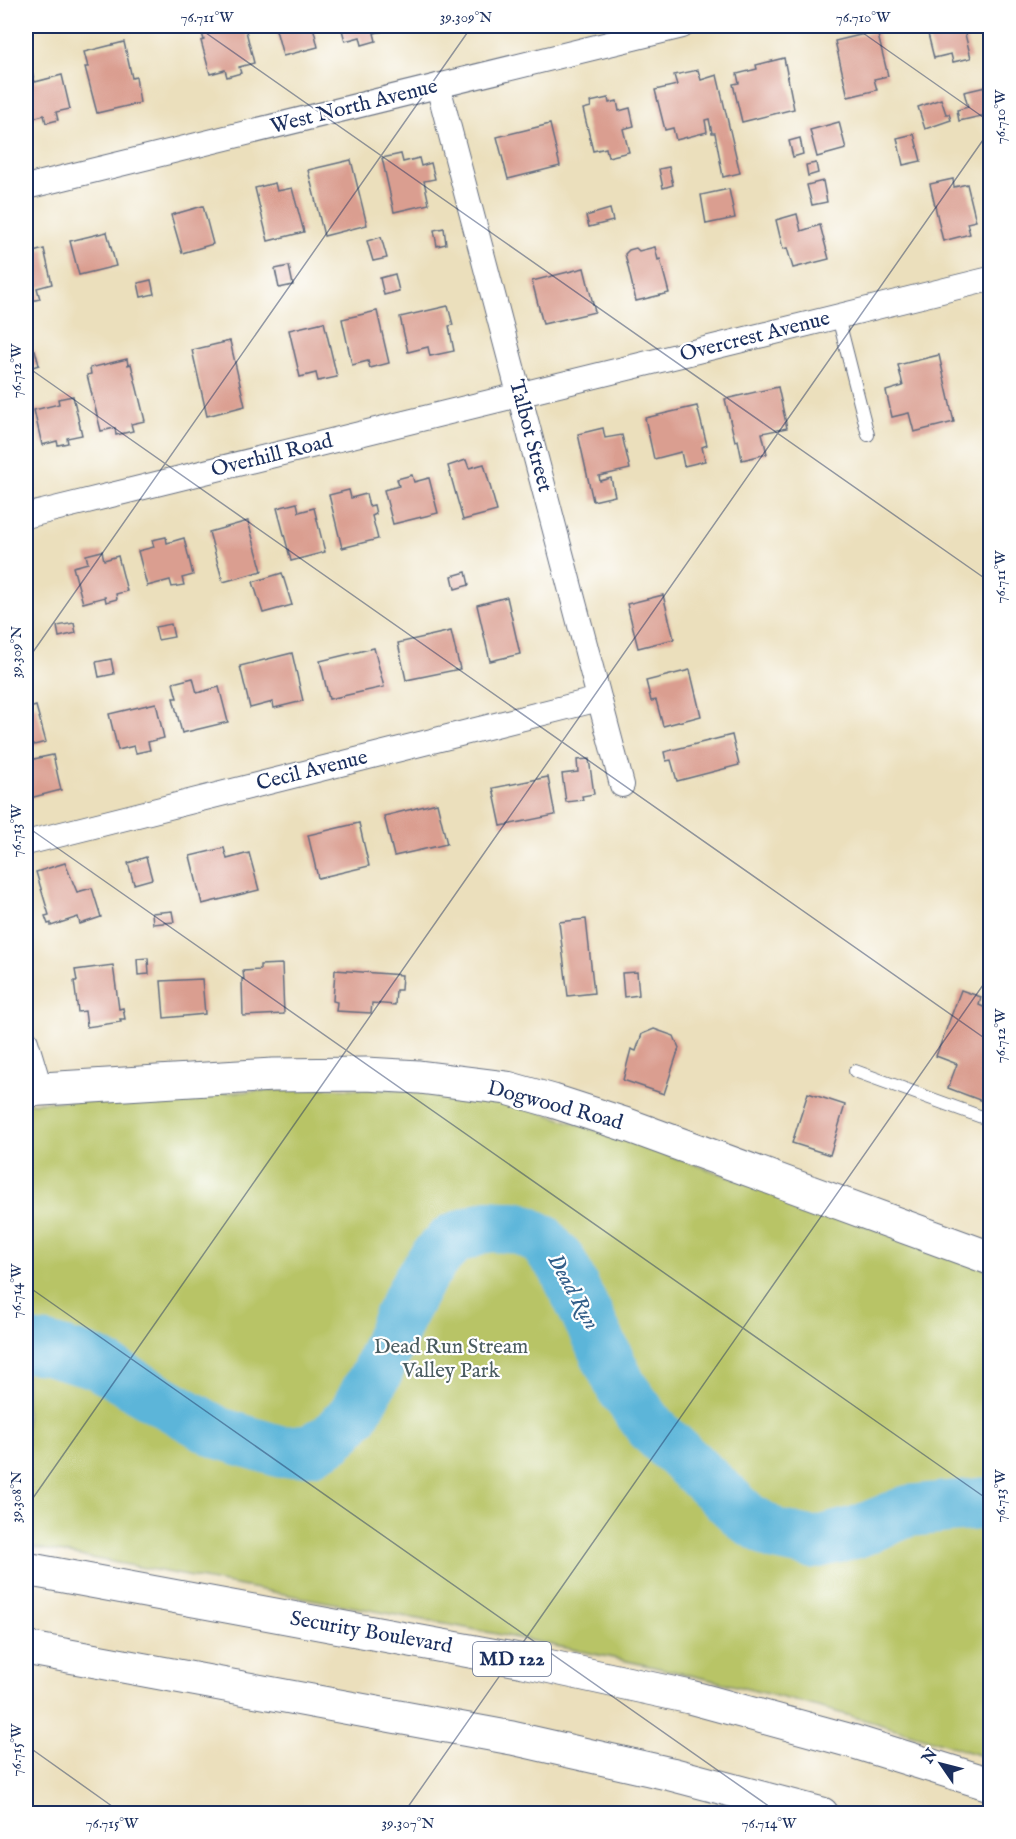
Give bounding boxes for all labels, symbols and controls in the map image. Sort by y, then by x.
text: 76.711°W [180,8,234,27]
text: 39.309°N [440,8,492,27]
text: 76.710°W [836,8,891,27]
street label: West North Avenue [268,73,441,141]
text: 76.710°W [991,89,1010,144]
street label: Overcrest Avenue [677,305,833,369]
text: 76.712°W [7,343,26,398]
street label: Talbot Street [502,377,558,495]
street label: Overhill Road [208,428,336,484]
text: 76.711°W [991,550,1010,604]
text: 39.309°N [7,626,26,678]
street label: Cecil Avenue [254,744,371,798]
text: 76.713°W [7,804,26,858]
text: 76.712°W [991,1008,1010,1063]
street label: Dogwood Road [484,1075,627,1137]
water label: Dead Run [541,1249,605,1335]
text: 76.714°W [7,1263,26,1318]
park label: Dead Run Stream Valley Park [374,1334,528,1385]
text: 76.713°W [991,1469,1010,1523]
text: 39.308°N [7,1471,26,1523]
street label: Security Boulevard [288,1605,455,1661]
road number: MD 122 [473,1642,551,1676]
text: 76.715°W [7,1723,26,1776]
north arrow [911,1734,971,1794]
text: N [918,1745,943,1769]
text: 76.715°W [86,1814,139,1833]
text: 39.307°N [381,1814,435,1833]
text: 76.714°W [742,1814,797,1833]

